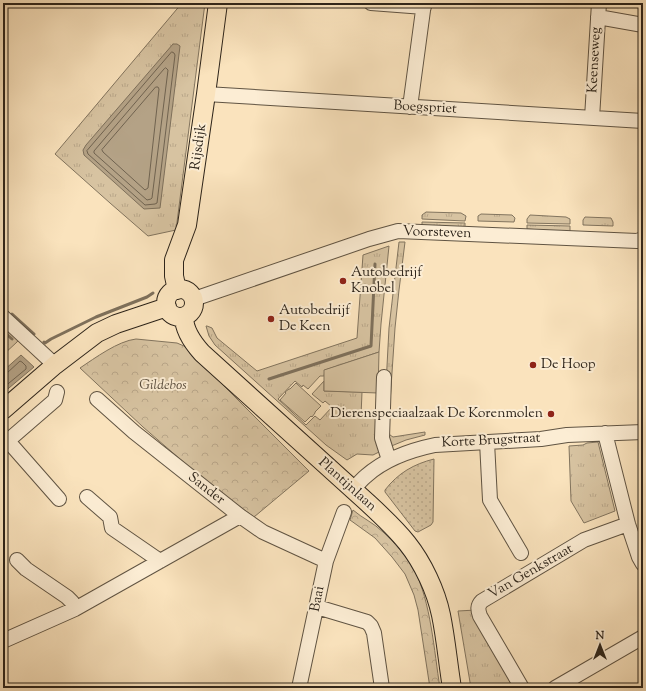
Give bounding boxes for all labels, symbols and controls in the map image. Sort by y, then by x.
street label: Keenseweg [583,26,607,94]
street label: Boegspriet [393,96,457,120]
street label: Rijsdijk [186,122,212,172]
street label: Voorsteven [402,222,472,244]
place label: Autobedrijf Knobel [351,263,423,299]
marker: Autobedrijf Knobel [338,276,348,286]
place label: Autobedrijf De Keen [279,301,351,337]
marker: Autobedrijf De Keen [266,314,276,324]
place label: De Hoop [541,355,596,375]
marker: De Hoop [528,360,538,370]
park label: Gildebos [139,376,187,396]
place label: Dierenspeciaalzaak De Korenmolen [330,404,543,424]
marker: Dierenspeciaalzaak De Korenmolen [546,409,556,419]
street label: Korte Brugstraat [441,428,541,454]
street label: Plantijnlaan [313,453,381,517]
street label: Sander [183,468,229,510]
street label: Van Genkstraat [485,539,577,604]
street label: Baai [306,584,330,614]
north arrow [580,625,620,665]
text: N [595,628,605,644]

